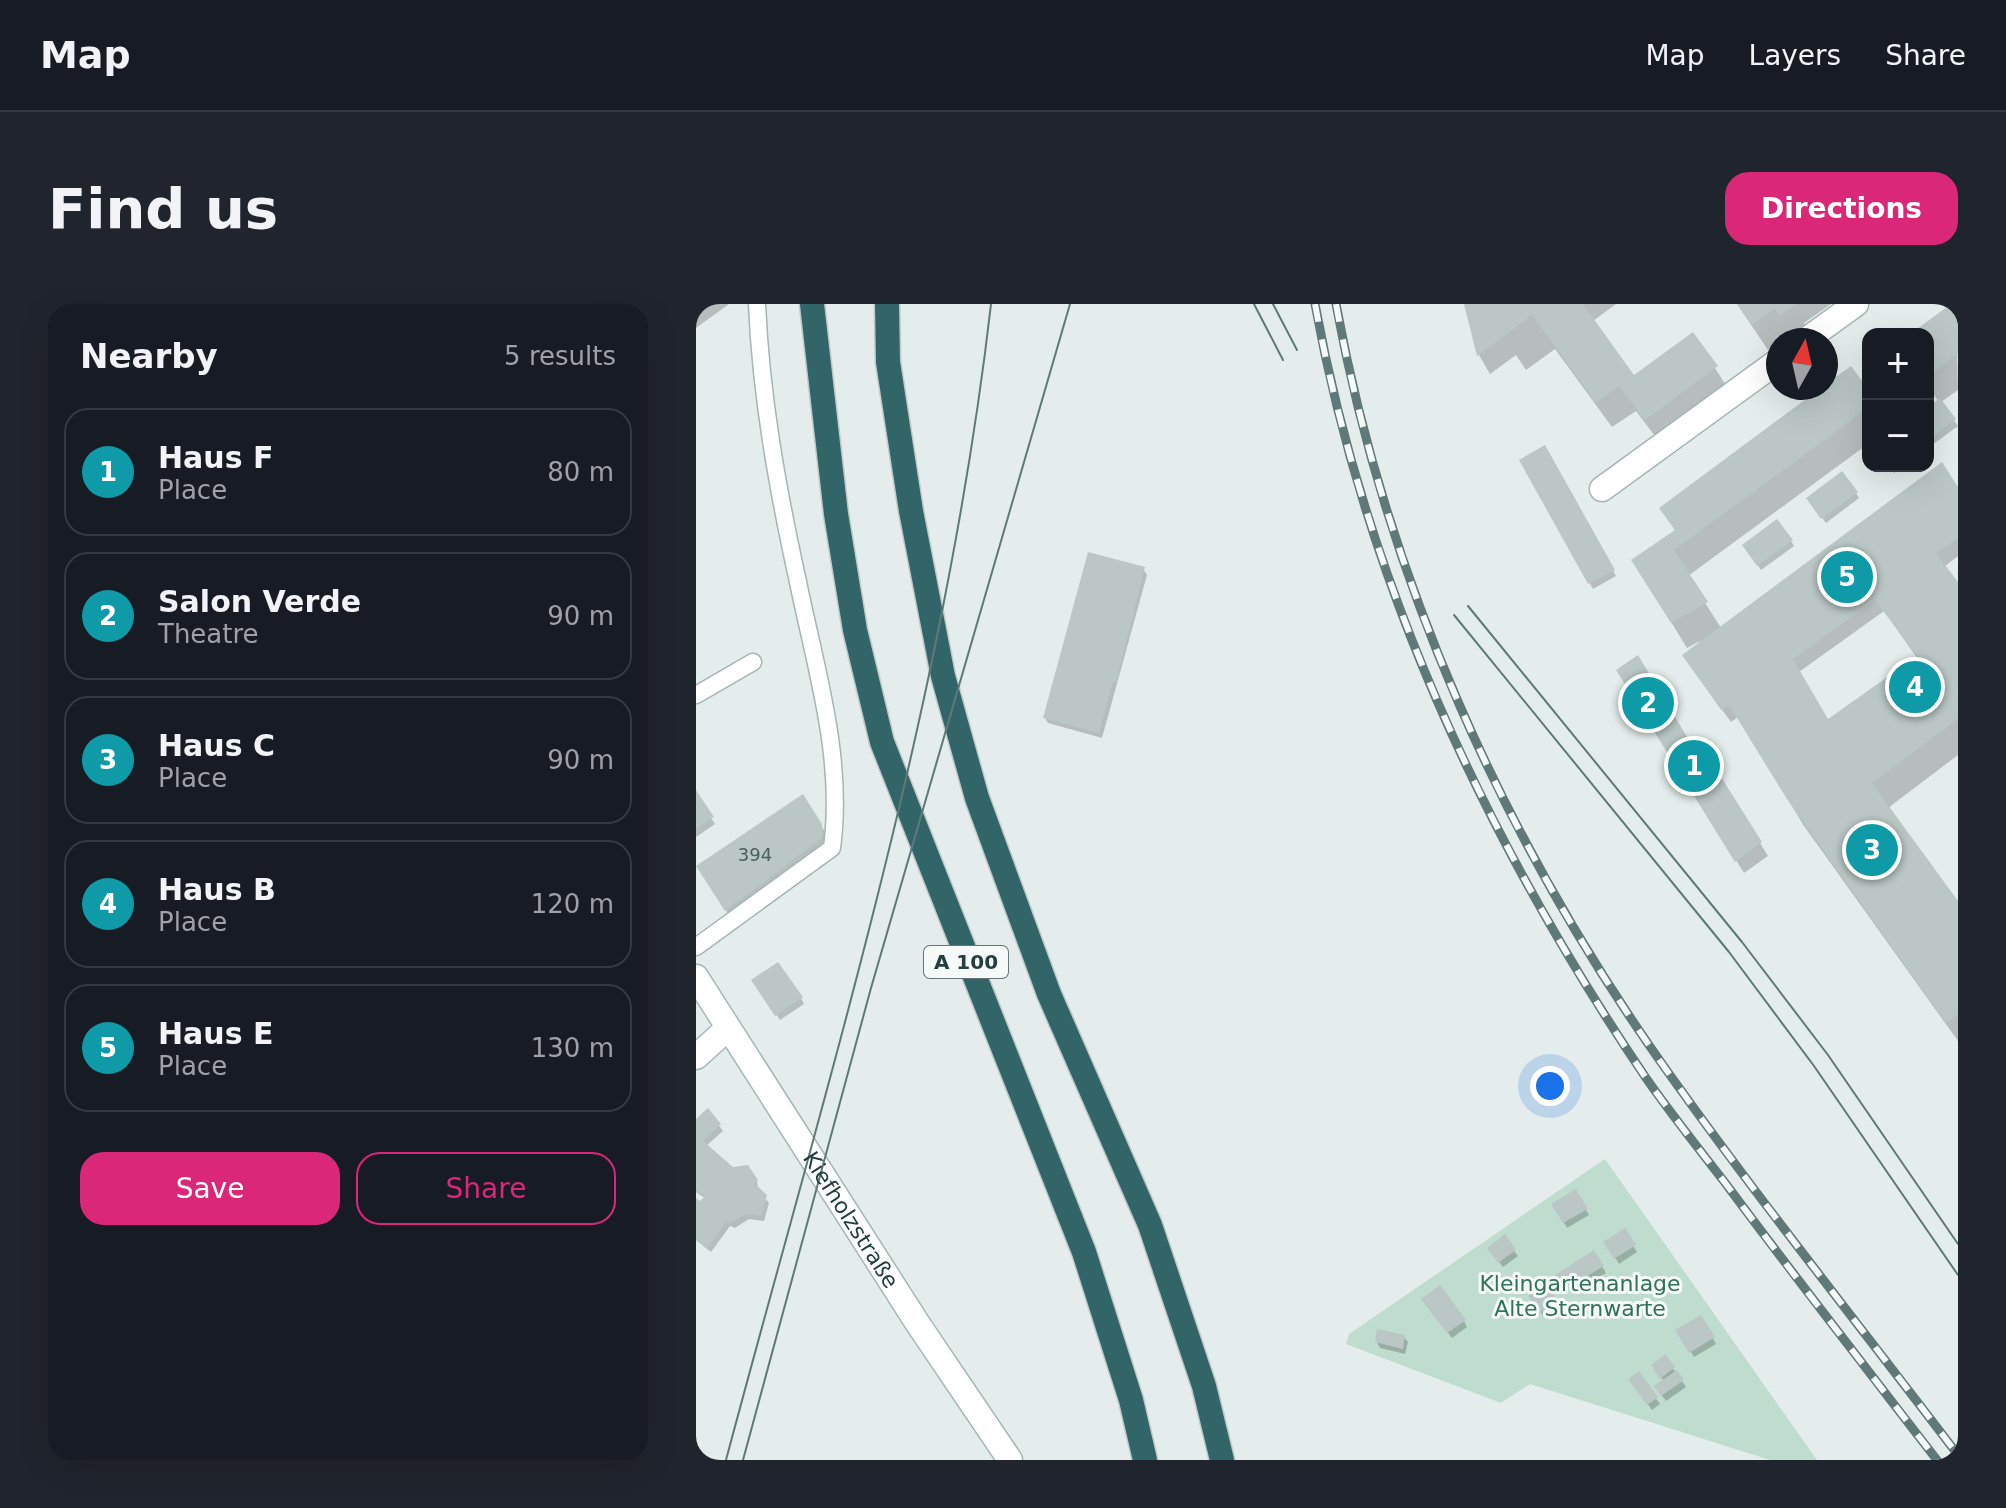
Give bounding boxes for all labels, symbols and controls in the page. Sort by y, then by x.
text: Map [40,33,131,77]
text: Map [1645,39,1705,72]
text: Layers [1749,39,1841,72]
text: Share [1885,39,1966,72]
button: Directions [1725,172,1958,245]
text: Find us [48,176,278,241]
north arrow [1766,328,1838,400]
map controls [1862,328,1934,472]
button: + [1862,328,1934,400]
text: Nearby [80,336,218,376]
text: 5 results [504,341,616,371]
button: − [1862,400,1934,472]
text: Haus F [158,440,274,475]
text: 1 [99,457,117,487]
text: 80 m [547,457,614,487]
text: Place [158,475,227,505]
pin: 5 [1821,547,1873,607]
text: Salon Verde [158,584,361,619]
text: 2 [99,601,117,631]
text: 90 m [547,601,614,631]
text: Theatre [158,619,259,649]
pin: 4 [1889,657,1941,717]
pin: 2 [1622,673,1674,733]
text: Haus C [158,728,275,763]
pin: 1 [1668,736,1720,796]
text: 3 [99,745,117,775]
text: 90 m [547,745,614,775]
text: Place [158,763,227,793]
pin: 3 [1846,820,1898,880]
house number: 394 [738,844,772,865]
text: Haus B [158,872,276,907]
text: 4 [99,889,117,919]
text: 120 m [531,889,614,919]
text: Place [158,907,227,937]
road number: A 100 [924,946,1008,978]
text: Haus E [158,1016,274,1051]
text: 5 [99,1033,117,1063]
text: 130 m [531,1033,614,1063]
text: Place [158,1051,227,1081]
your location [1530,1066,1570,1106]
street label: Kiefholzstraße [798,1147,904,1293]
button: Save [80,1152,340,1225]
button: Share [356,1152,616,1225]
park label: Kleingartenanlage Alte Sternwarte [1479,1271,1681,1321]

